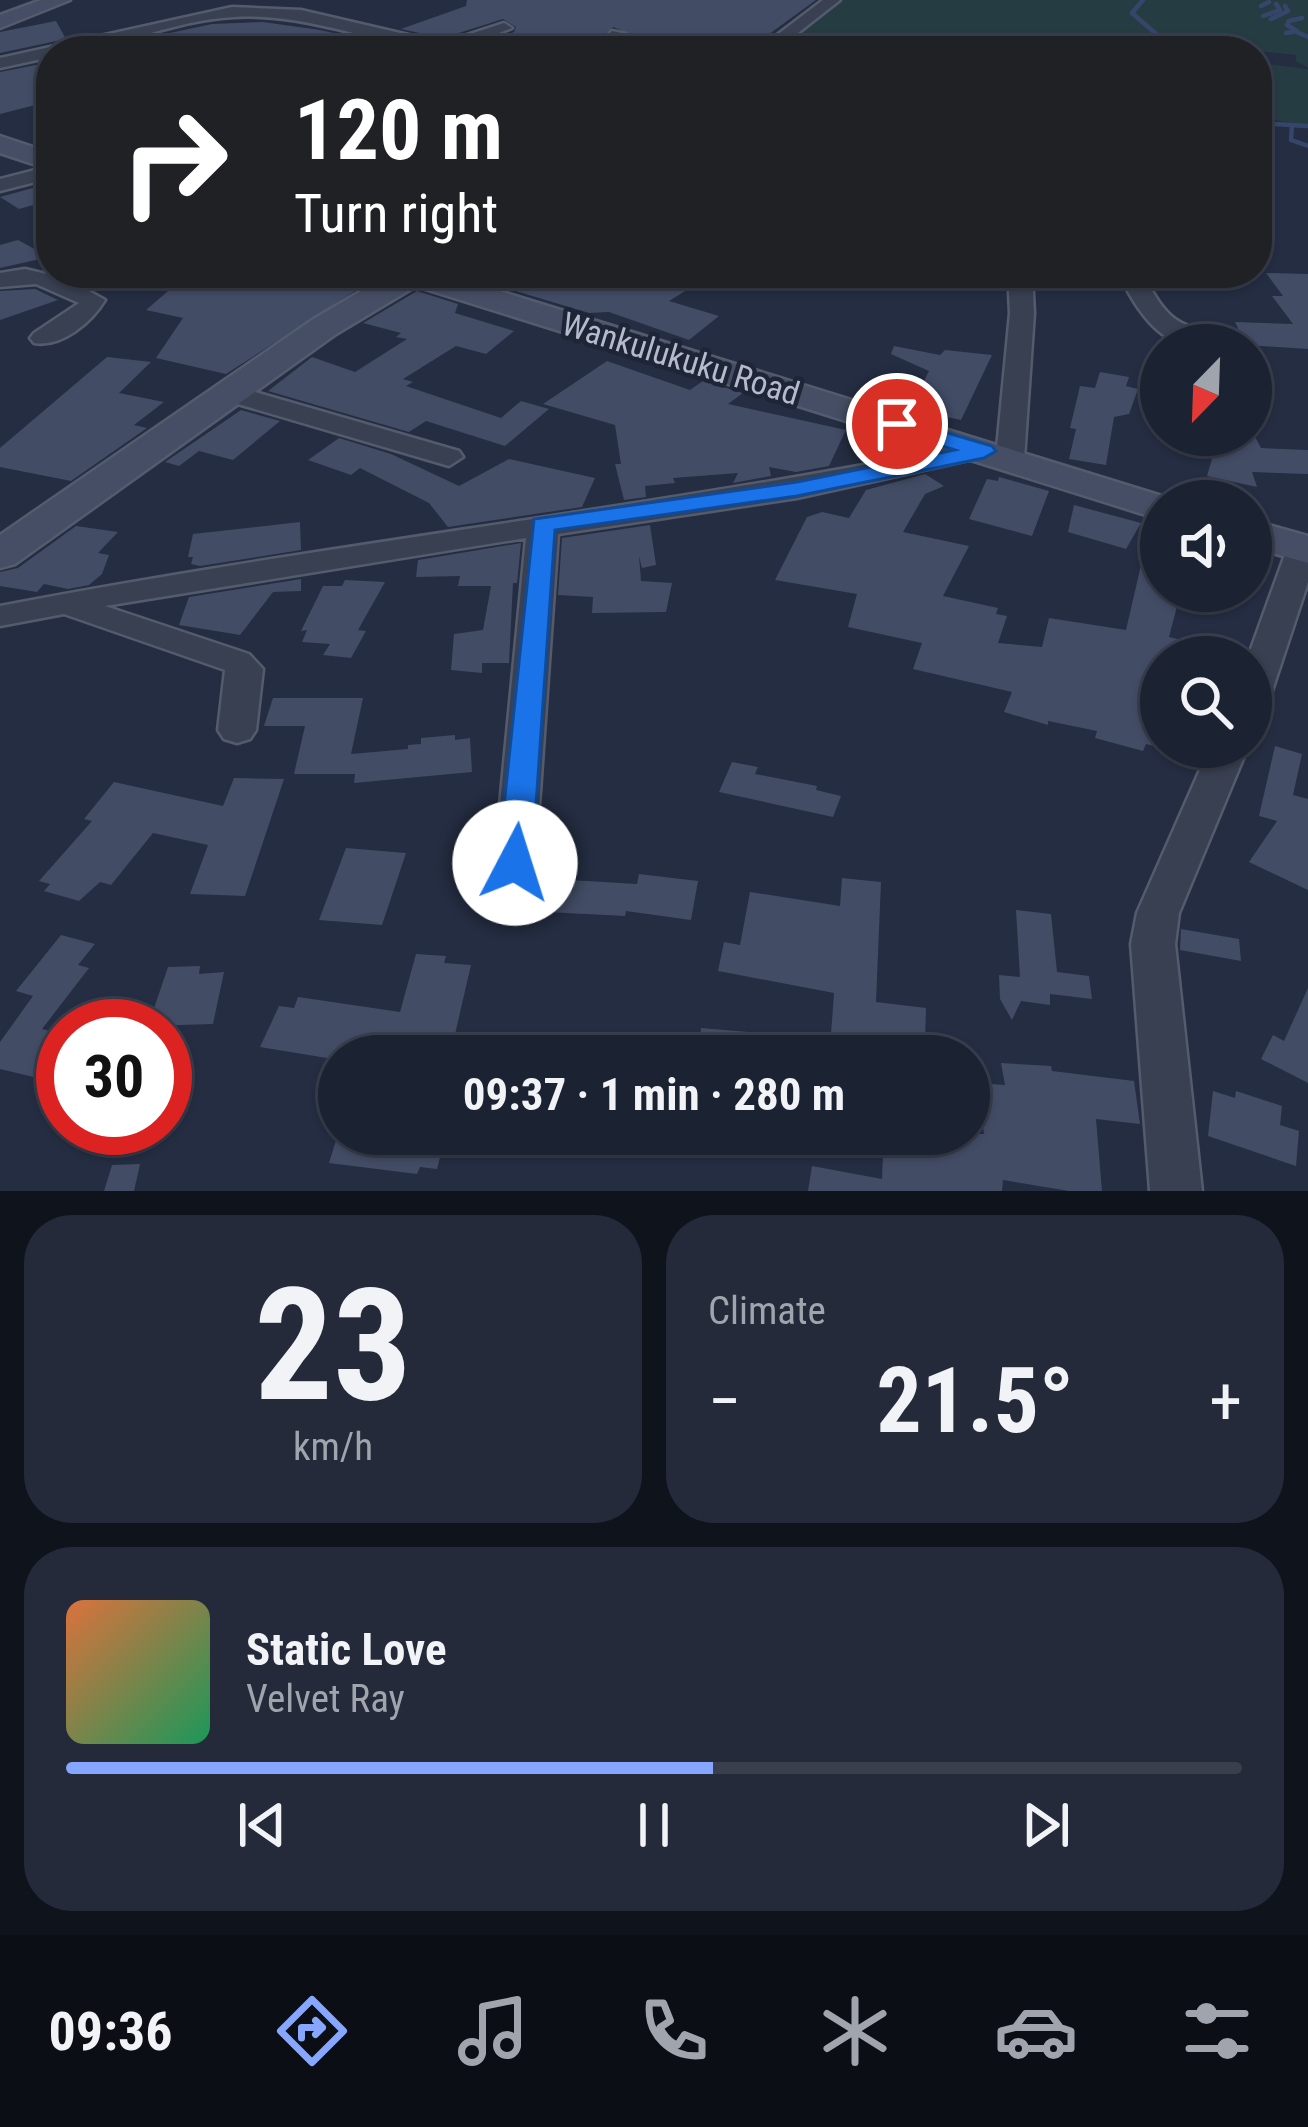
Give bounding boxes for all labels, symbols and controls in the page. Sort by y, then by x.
text: 120 m [294,81,503,180]
icon: right [96,84,252,240]
text: Turn right [294,182,498,245]
street label: Wankulukuku Road [557,304,804,413]
north arrow [1140,324,1272,456]
map controls [1140,324,1272,768]
pin [846,373,948,475]
icon: arrive [864,391,930,457]
button: sound [1140,480,1272,612]
button: search [1140,636,1272,768]
position arrow [452,800,578,926]
speed limit sign: 30 [36,999,192,1155]
text: 09:37 · 1 min · 280 m [463,1068,845,1121]
text: 23 [254,1254,412,1437]
text: Climate [708,1288,826,1334]
text: 21.5° [876,1349,1074,1454]
text: − [708,1363,741,1440]
text: + [1209,1363,1242,1440]
text: km/h [293,1424,373,1470]
text: Static Love [246,1623,447,1676]
text: Velvet Ray [246,1676,405,1722]
icon: previous [229,1792,295,1858]
icon: pause [621,1792,687,1858]
icon: next [1013,1792,1079,1858]
icon: directions [270,1989,354,2073]
icon: music [451,1989,535,2073]
icon: phone [632,1989,716,2073]
icon: climate [813,1989,897,2073]
icon: car [994,1989,1078,2073]
icon: filters [1175,1989,1259,2073]
text: 09:36 [49,2000,173,2063]

